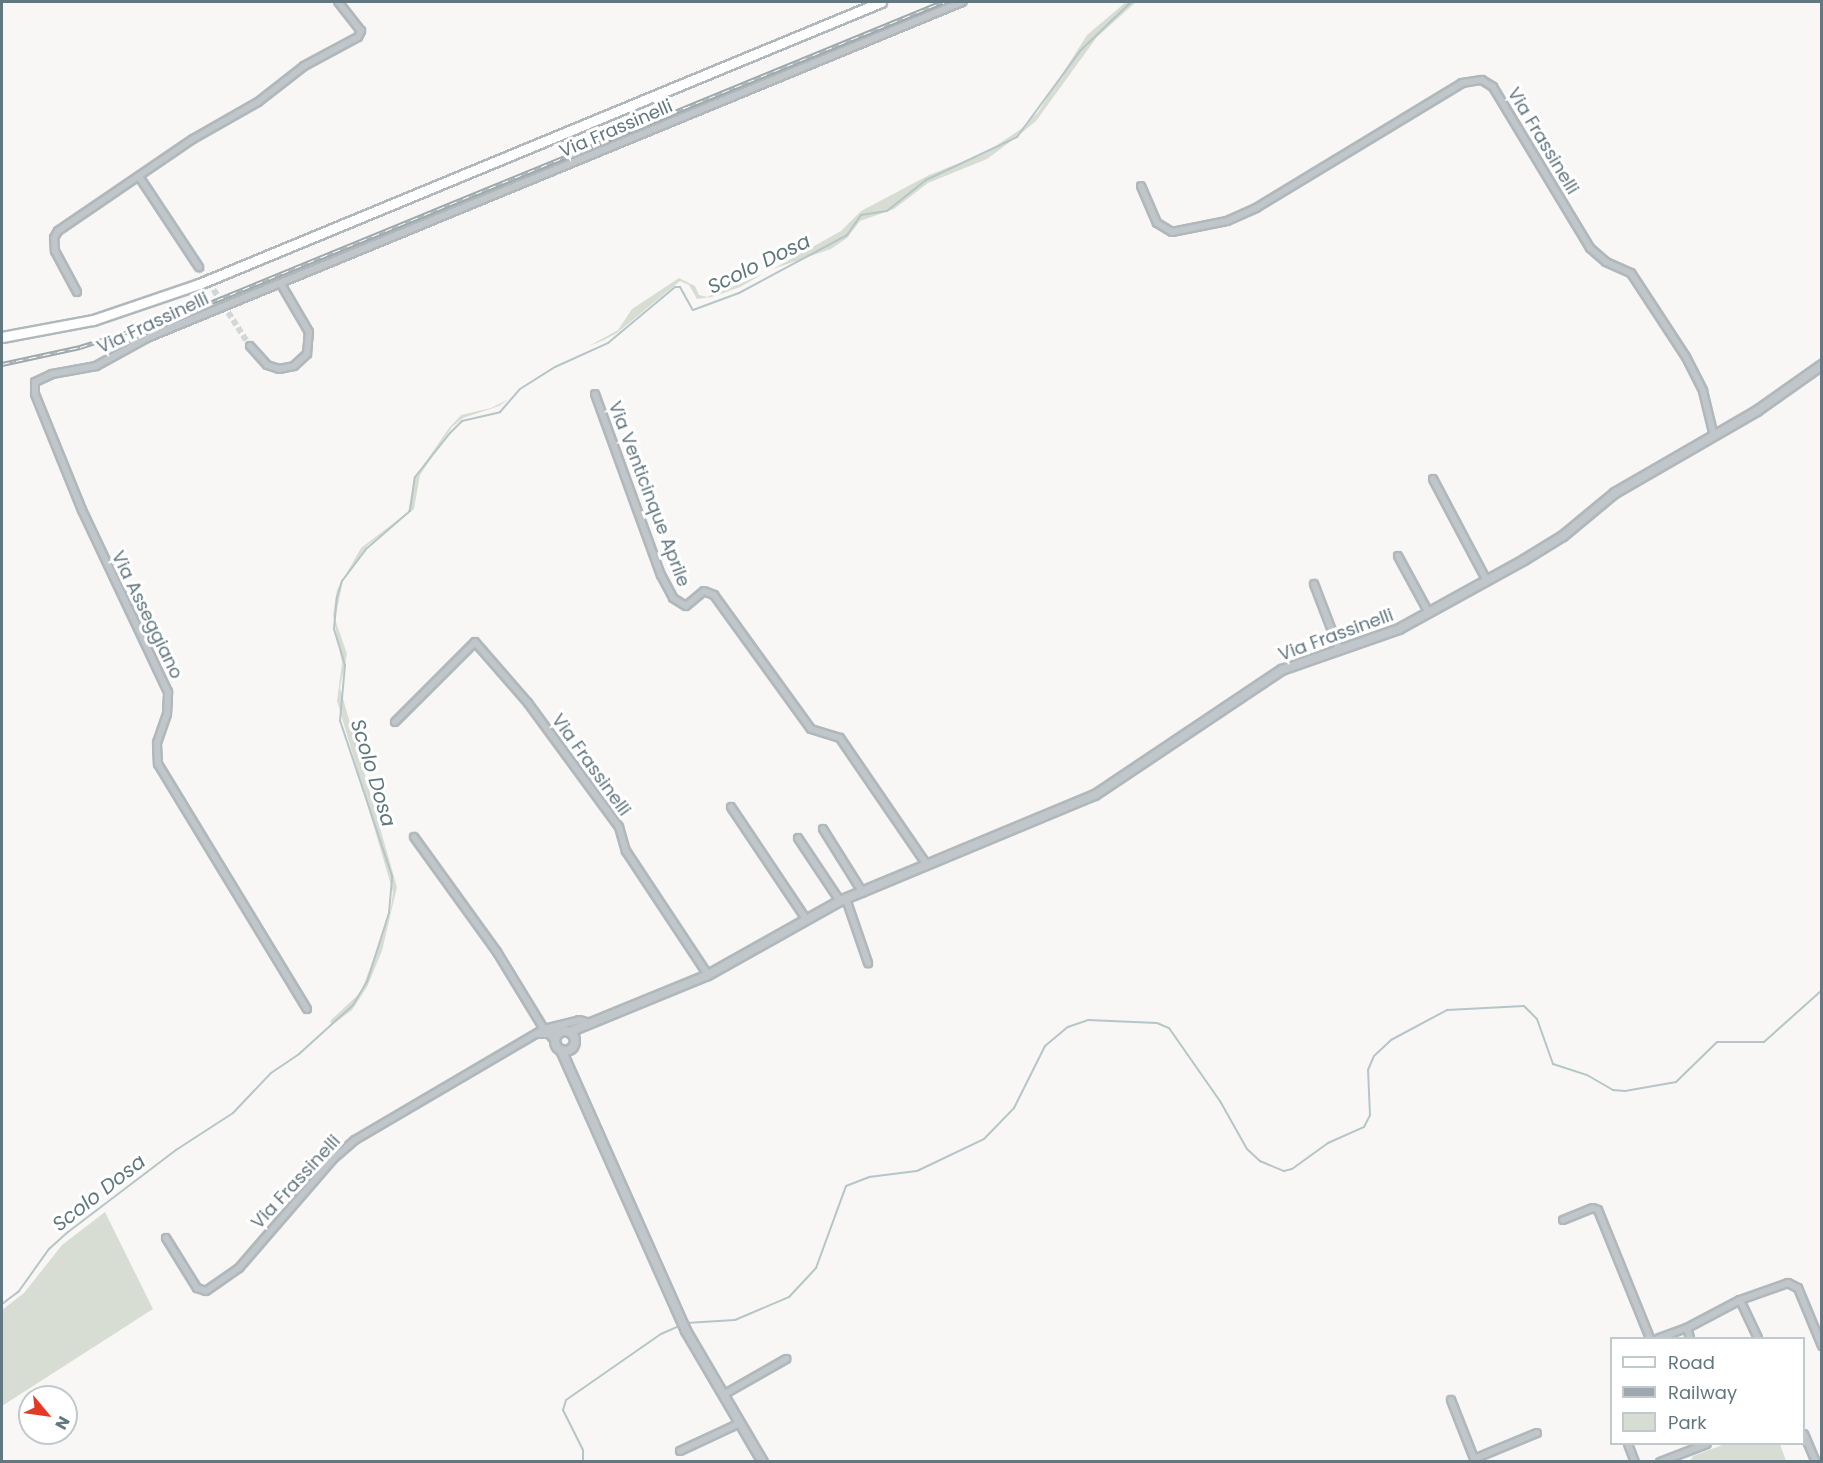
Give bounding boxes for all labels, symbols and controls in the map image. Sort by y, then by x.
street label: Via Frassinelli [1503,84,1583,198]
street label: Via Frassinelli [556,95,676,163]
water label: Scolo Dosa [704,229,814,299]
street label: Via Frassinelli [94,288,212,358]
street label: Via Venticinque Aprile [604,398,694,590]
street label: Via Asseggiano [107,548,187,682]
street label: Via Frassinelli [1276,604,1396,666]
street label: Via Frassinelli [547,710,635,820]
water label: Scolo Dosa [345,716,401,830]
street label: Via Frassinelli [247,1130,345,1234]
water label: Scolo Dosa [48,1149,150,1237]
legend [1610,1337,1805,1445]
text: Road [1668,1350,1715,1375]
text: Railway [1668,1380,1737,1405]
north arrow [18,1385,78,1445]
text: Park [1668,1410,1707,1435]
text: N [49,1412,75,1434]

